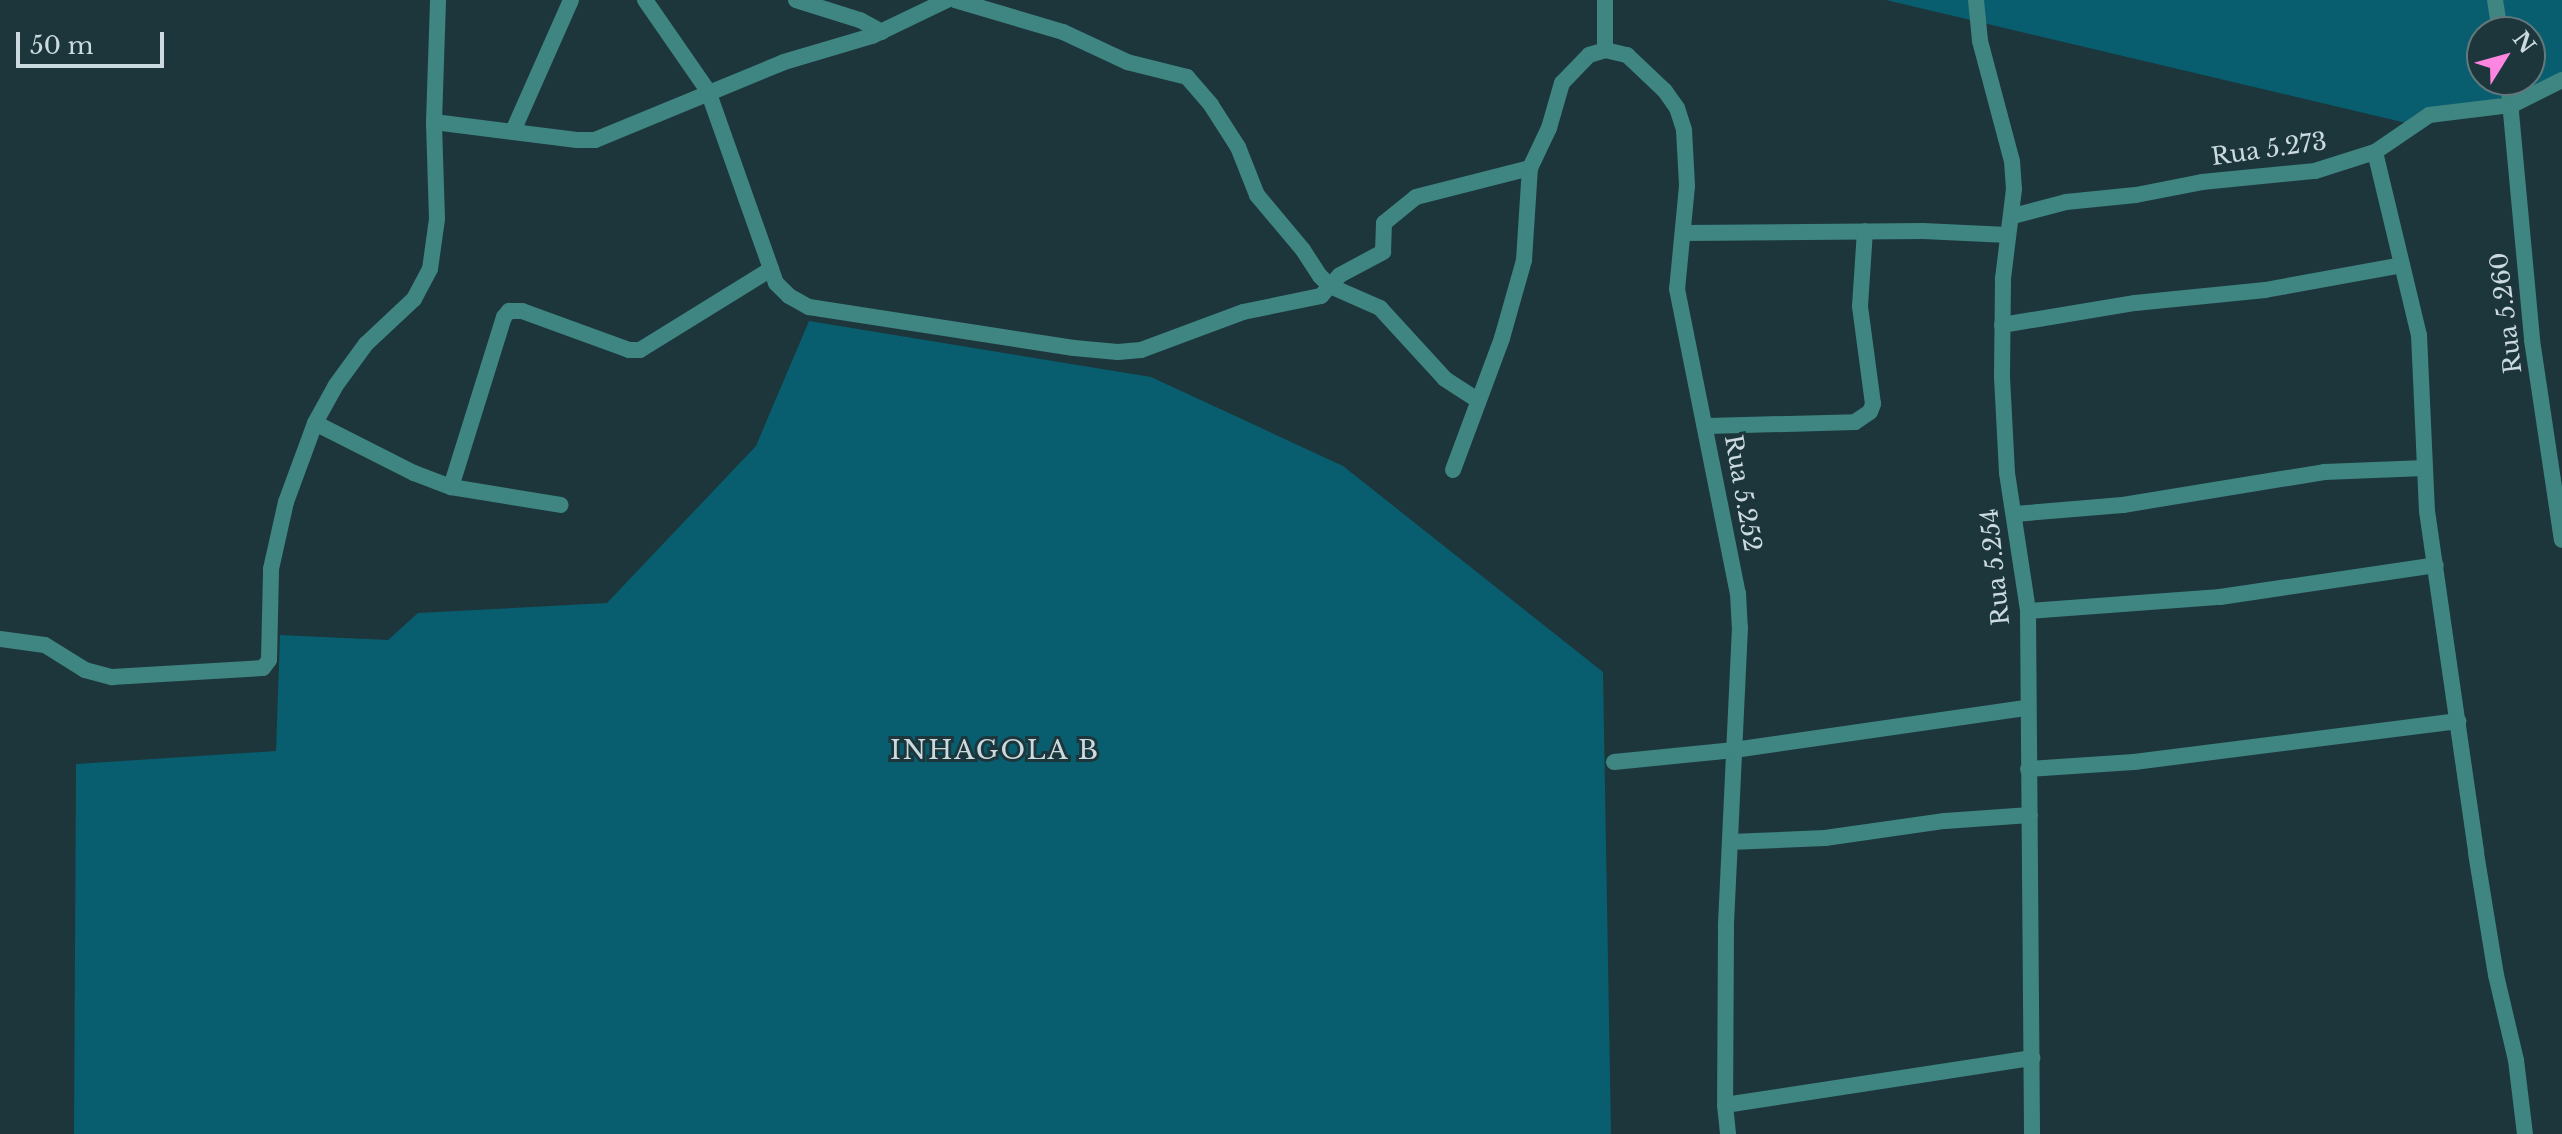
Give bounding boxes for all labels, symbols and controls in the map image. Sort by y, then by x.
scale bar [20,16,168,66]
north arrow [2466,16,2546,96]
text: N [2507,26,2541,59]
text: 50 m [30,31,93,60]
street label: Rua 5.273 [2209,127,2329,171]
street label: Rua 5.260 [2484,251,2528,375]
street label: Rua 5.252 [1719,432,1767,554]
street label: Rua 5.254 [1975,507,2015,627]
district label: INHAGOLA B [889,735,1101,767]

